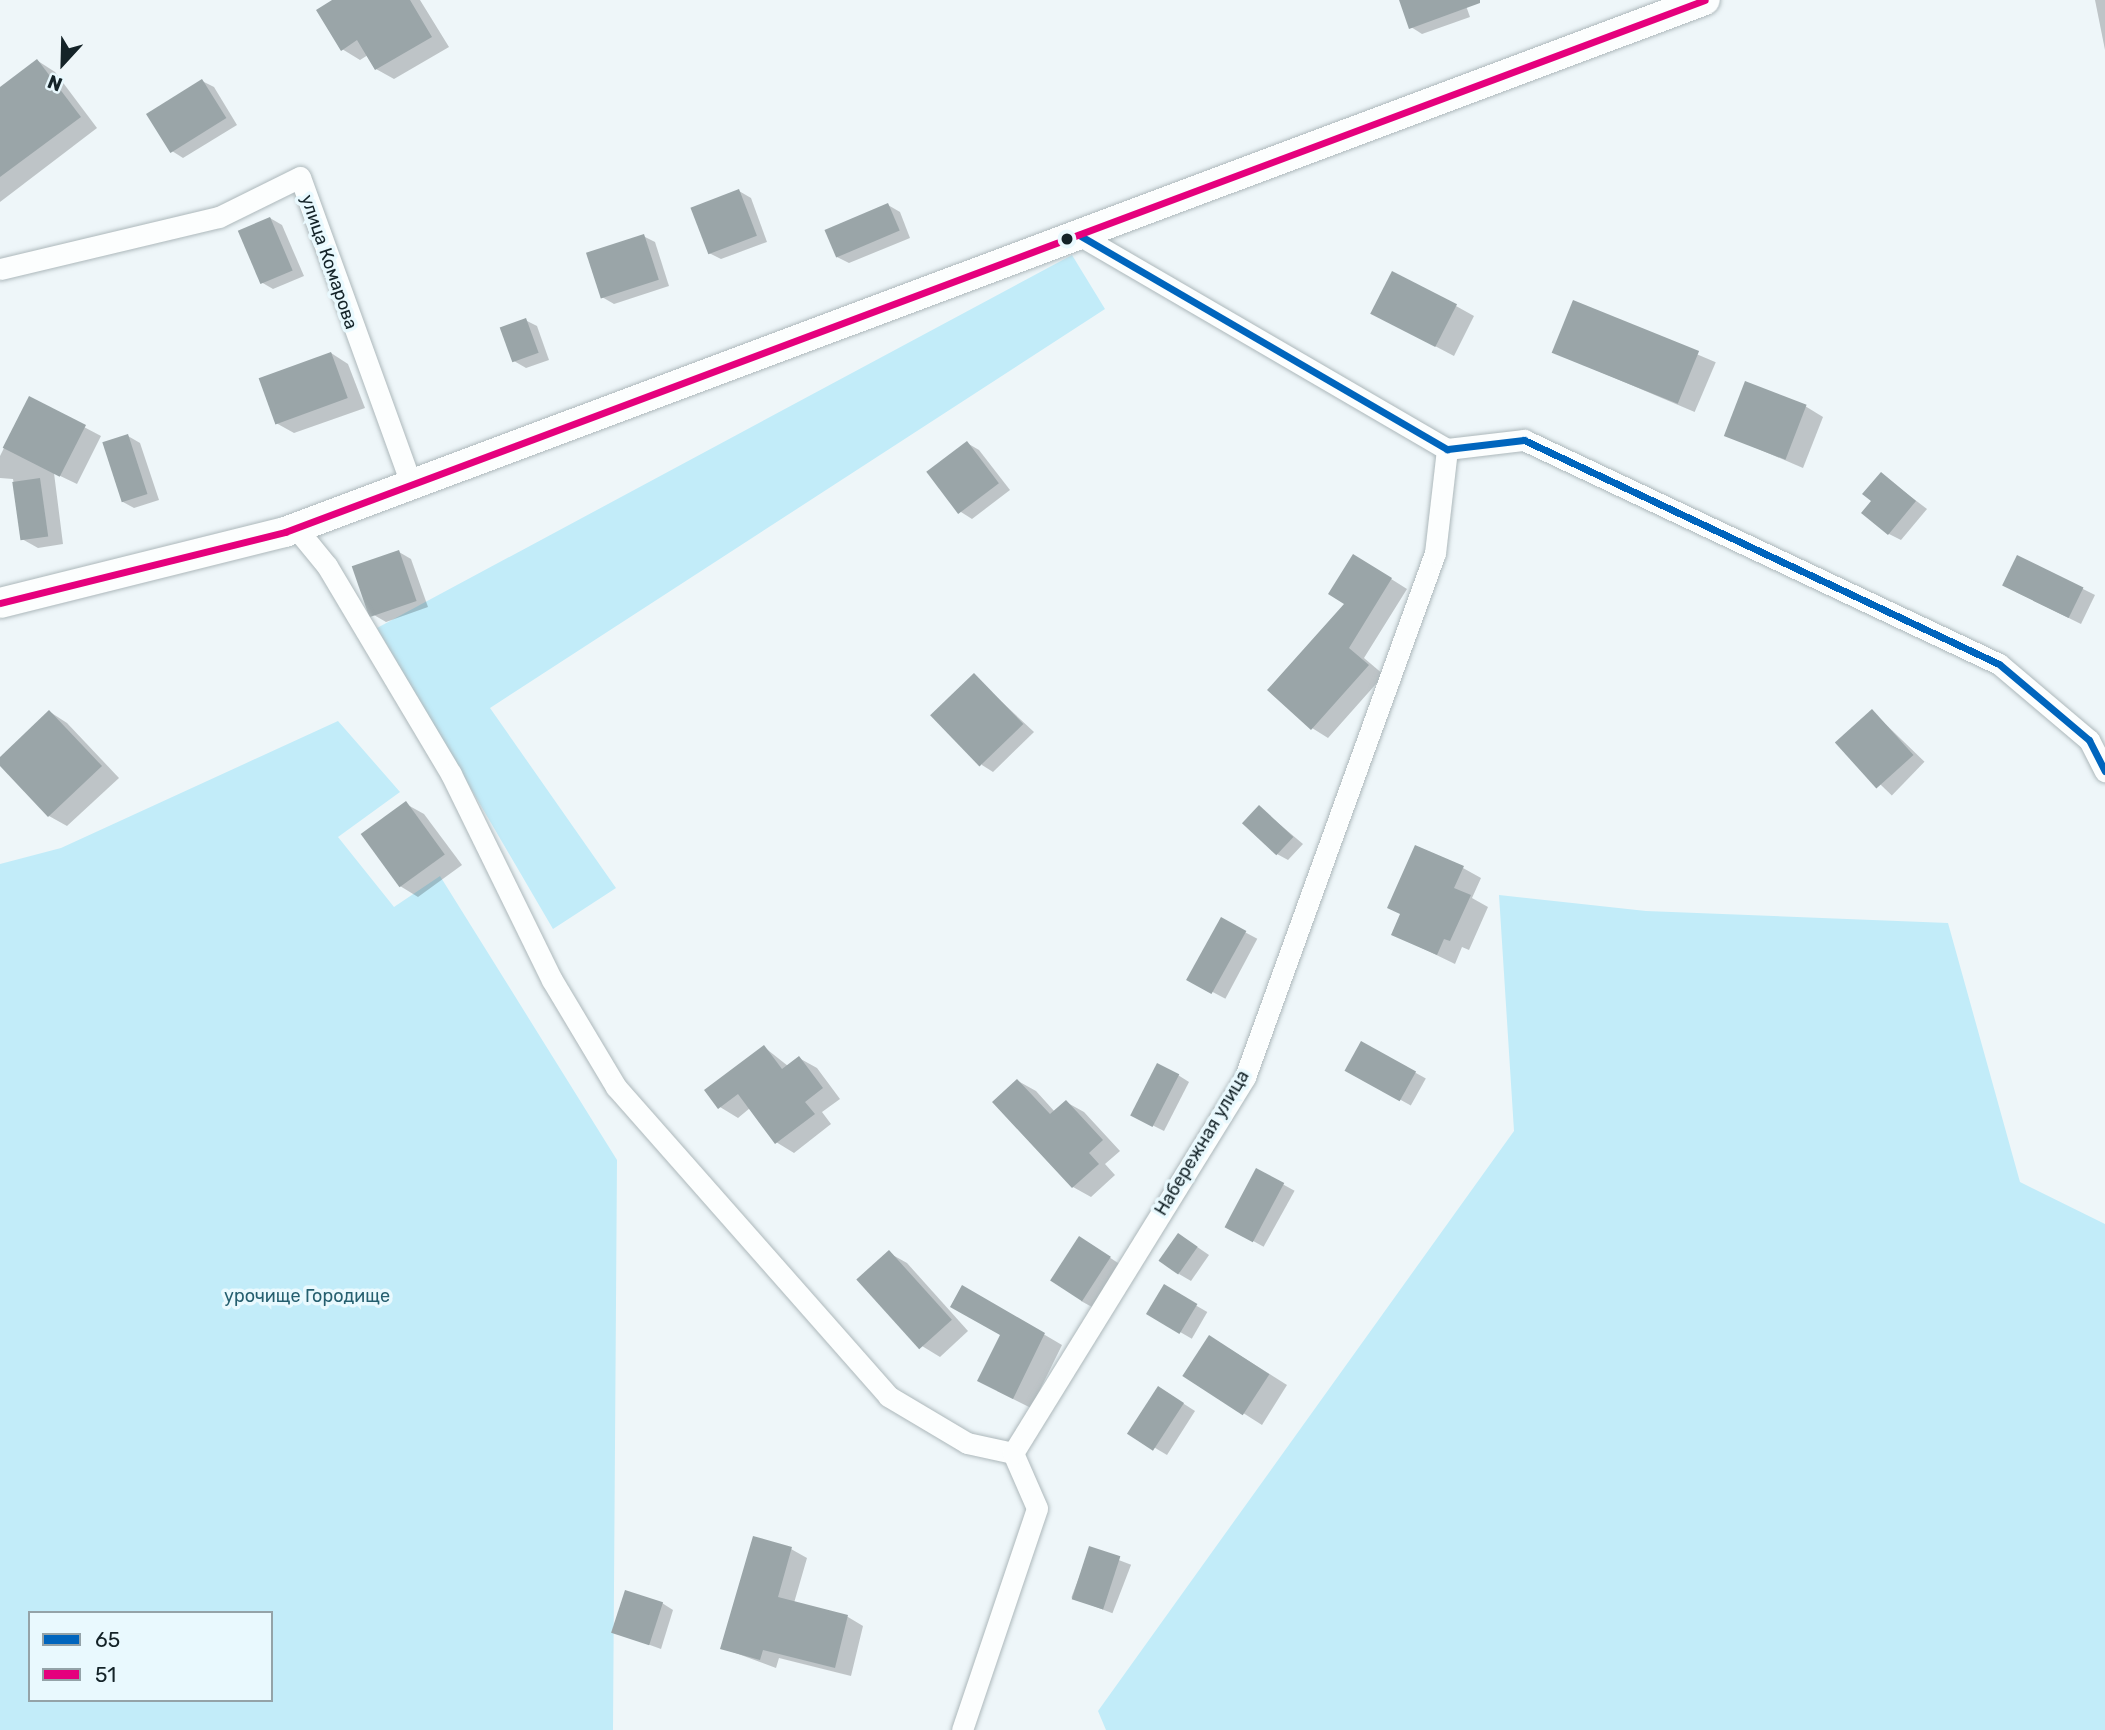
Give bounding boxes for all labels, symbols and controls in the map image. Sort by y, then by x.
north arrow [28,28,98,98]
text: N [44,70,66,96]
street label: улица Комарова [296,192,362,332]
unlabelled marker [1060,232,1074,246]
street label: Набережная улица [1150,1067,1254,1219]
park label: урочище Городище [224,1285,390,1307]
legend [28,1611,273,1702]
text: 65 [95,1627,120,1652]
text: 51 [95,1662,116,1687]

